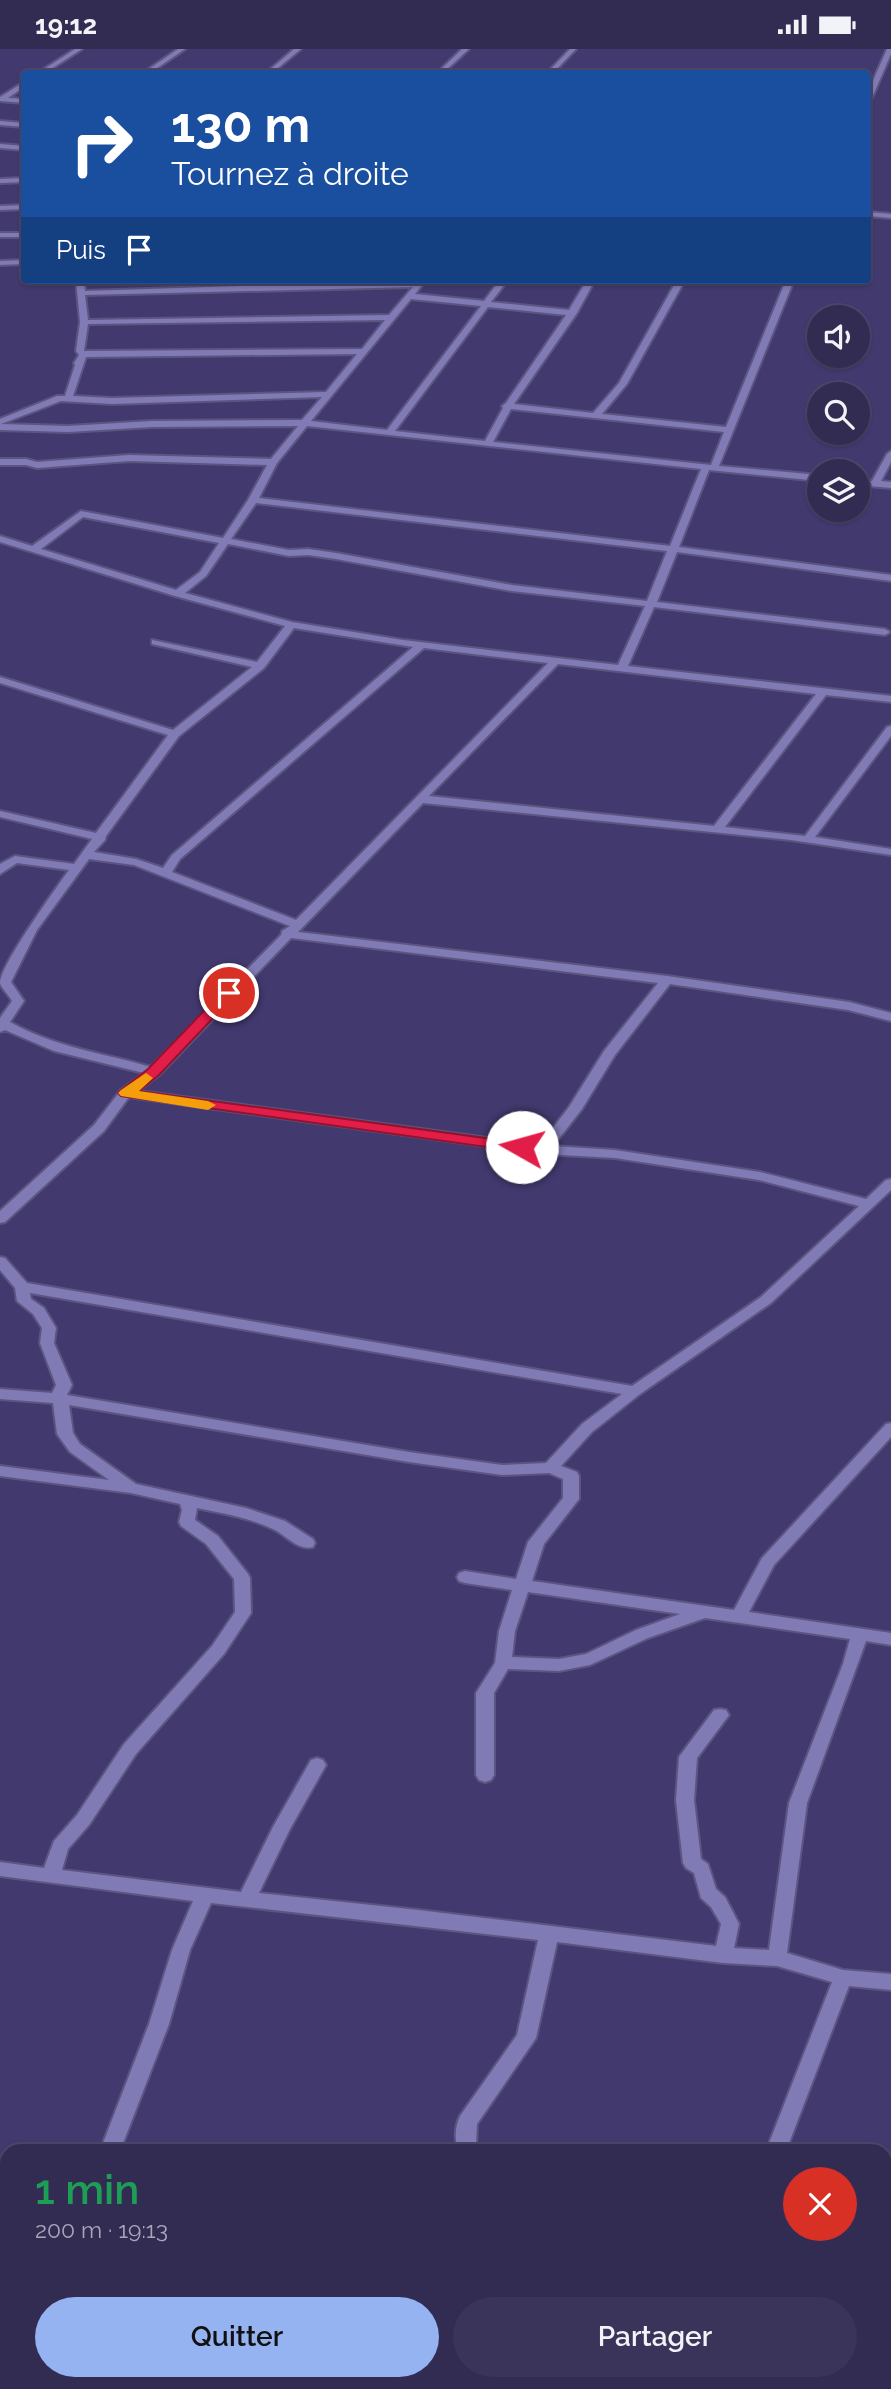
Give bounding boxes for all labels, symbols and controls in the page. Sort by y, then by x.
text: 19:12 [35,10,97,40]
text: 130 m [171,96,310,153]
icon: right [56,98,147,189]
text: Tournez à droite [171,155,409,192]
icon: arrive [120,231,158,269]
text: Puis [56,235,106,265]
map controls [807,305,870,522]
button: sound [807,305,870,368]
button: search [807,382,870,445]
button: layers [807,459,870,522]
pin [199,963,259,1023]
icon: arrive [210,974,248,1012]
position arrow [485,1110,559,1184]
text: 1 min [35,2165,139,2214]
button: close [783,2167,857,2241]
text: 200 m · 19:13 [35,2216,168,2243]
button: Quitter [35,2297,439,2377]
button: Partager [453,2297,857,2377]

